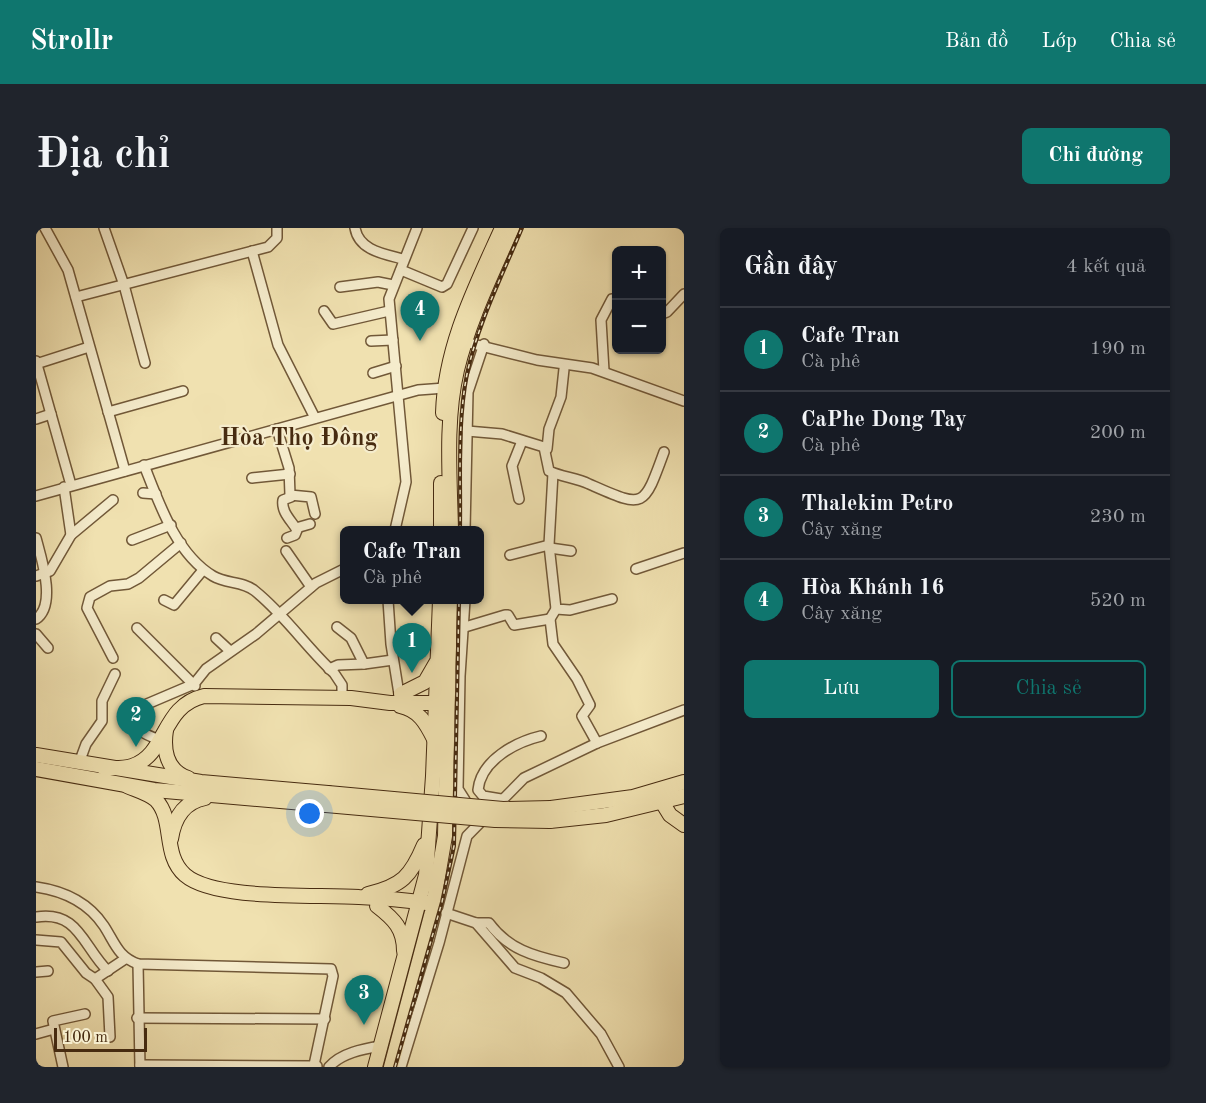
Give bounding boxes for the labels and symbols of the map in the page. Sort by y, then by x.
pin: 4 [400,291,440,341]
district label: Hòa Thọ Đông [220,427,379,451]
pin: 1 [392,624,431,673]
pin: 2 [116,698,156,747]
your location [295,799,324,828]
pin: 3 [344,976,384,1025]
scale bar [54,1025,147,1052]

